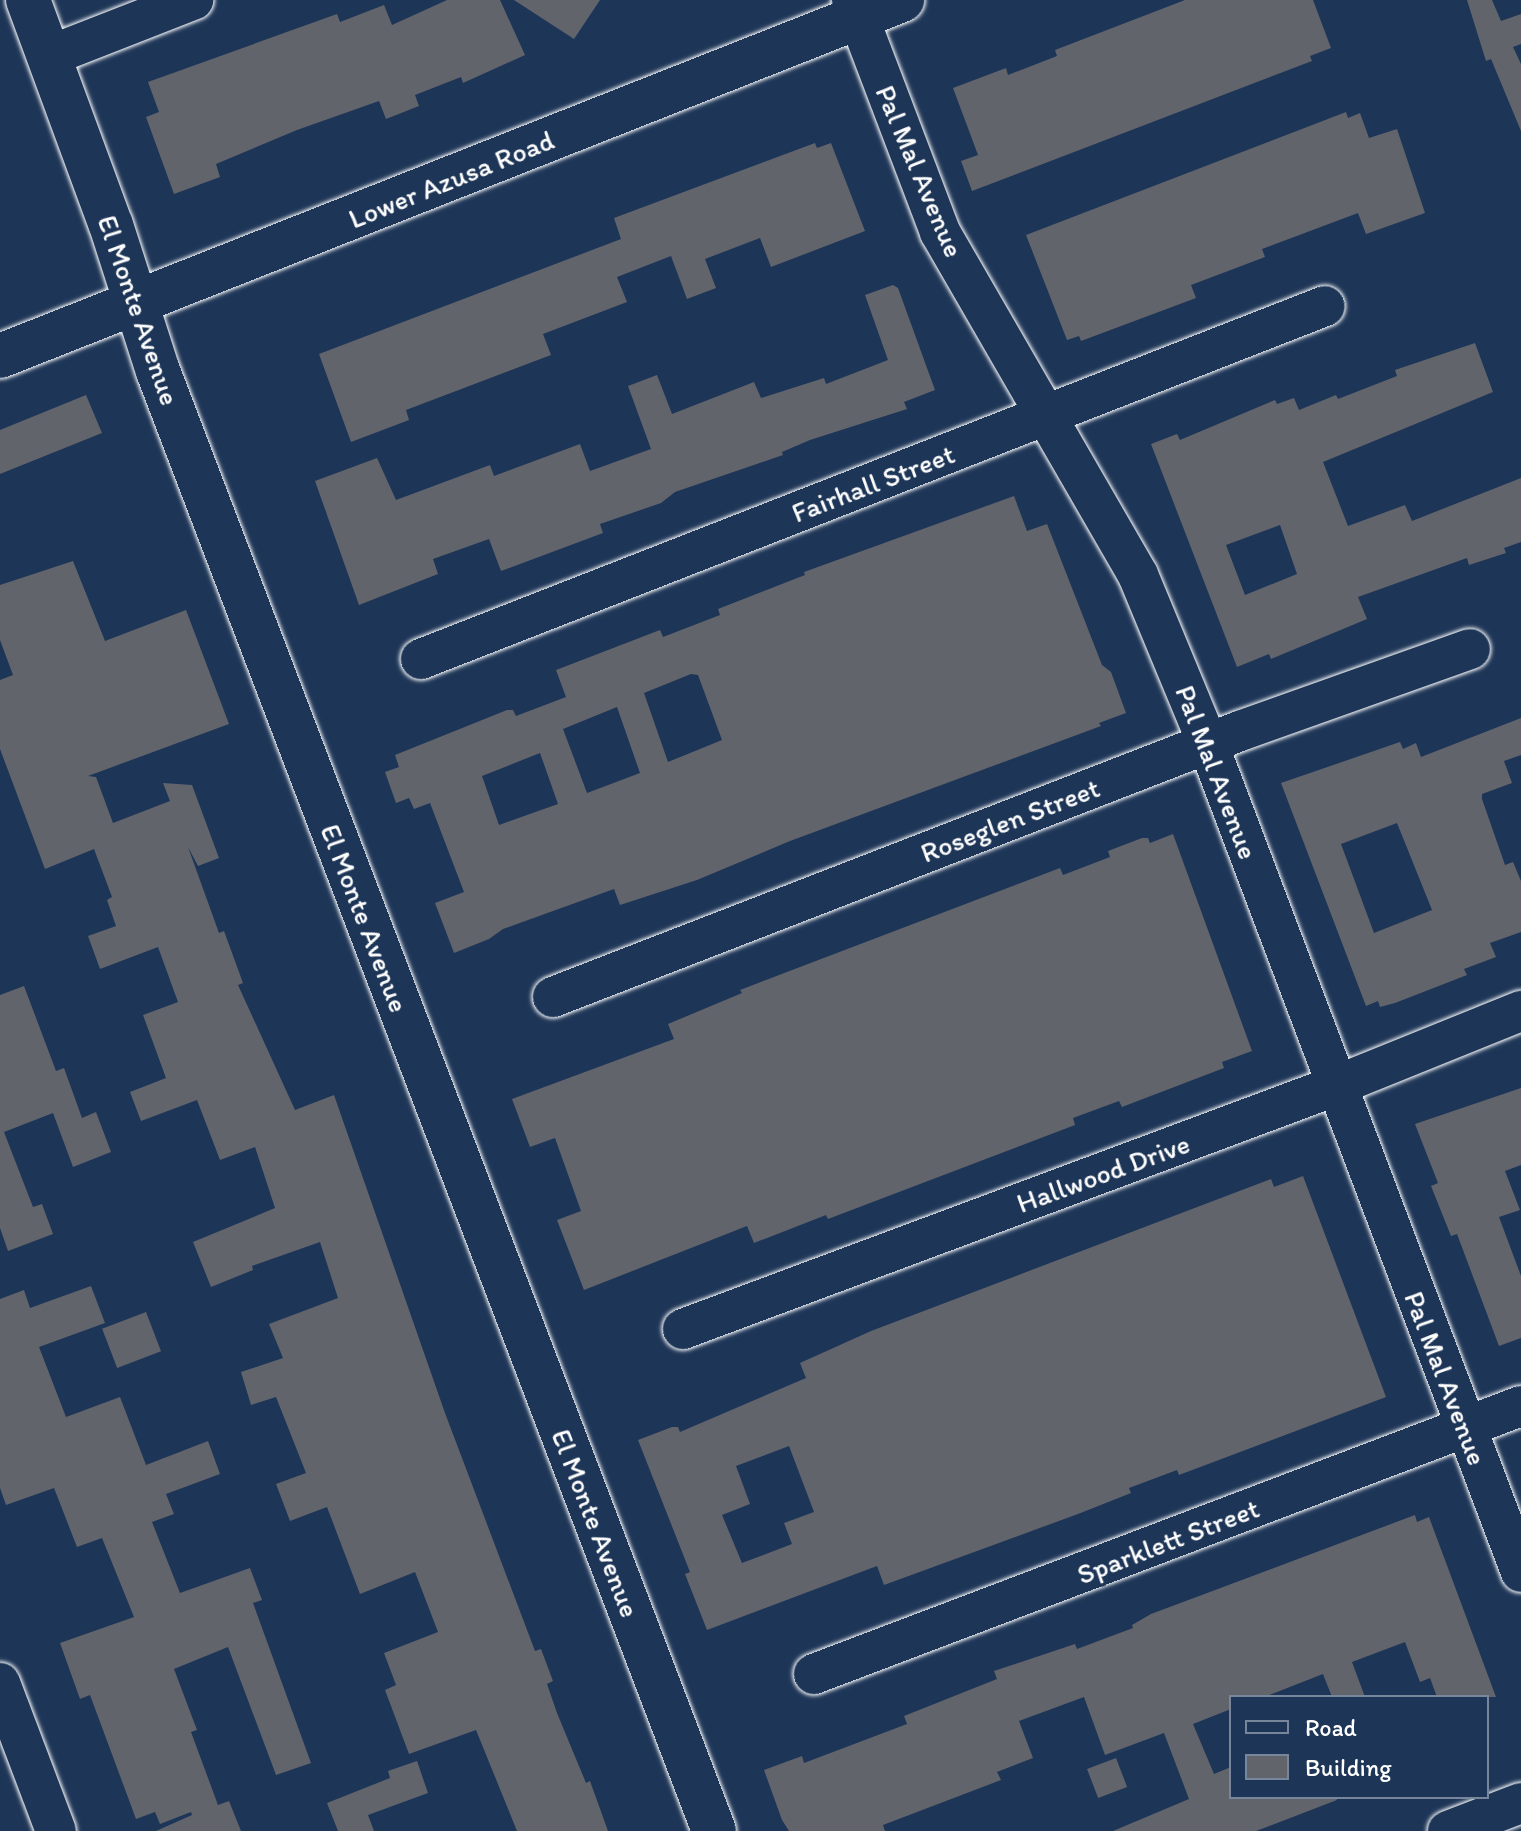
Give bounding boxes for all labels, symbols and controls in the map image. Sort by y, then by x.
street label: Pal Mal Avenue [869,81,971,261]
street label: Lower Azusa Road [344,123,558,235]
street label: El Monte Avenue [91,210,187,410]
street label: Fairhall Street [787,437,959,529]
street label: Pal Mal Avenue [1169,681,1265,863]
street label: Roseglen Street [916,771,1104,869]
street label: El Monte Avenue [314,819,416,1017]
street label: Hallwood Drive [1012,1126,1194,1220]
street label: Pal Mal Avenue [1398,1287,1494,1469]
street label: El Monte Avenue [545,1424,647,1622]
street label: Sparklett Street [1073,1491,1263,1591]
legend [1229,1695,1489,1799]
text: Road [1305,1713,1357,1742]
text: Building [1305,1753,1392,1782]

